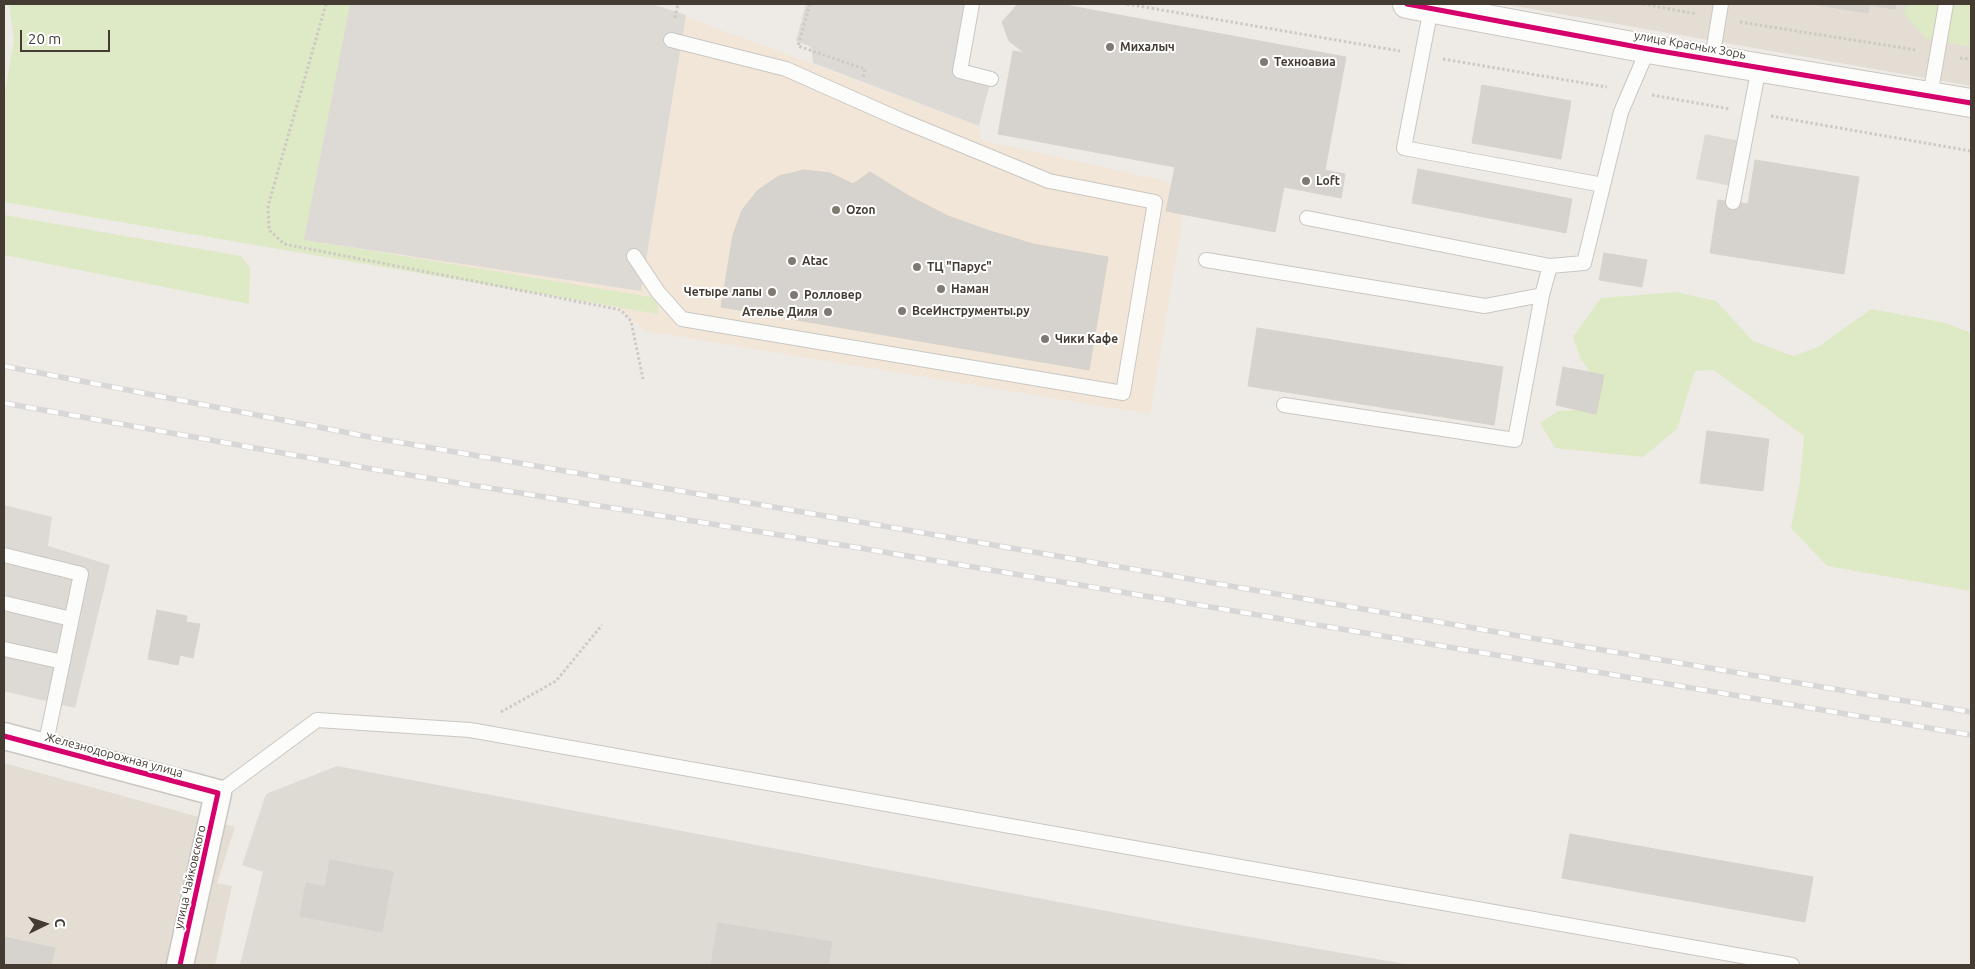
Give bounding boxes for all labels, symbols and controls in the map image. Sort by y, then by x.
scale bar [22,20,112,52]
street label: улица Красных Зорь [1633,28,1747,62]
text: 20 m [28,30,61,47]
place label: Михалыч [1120,40,1175,54]
marker: Михалыч [1104,41,1116,53]
place label: Техноавиа [1274,55,1336,69]
marker: Техноавиа [1258,56,1270,68]
place label: Loft [1316,174,1340,188]
marker: Loft [1300,175,1312,187]
place label: Ozon [846,203,875,217]
marker: Ozon [830,204,842,216]
place label: Atac [802,254,828,268]
marker: Atac [786,255,798,267]
place label: ТЦ "Парус" [927,260,992,274]
marker: ТЦ "Парус" [911,261,923,273]
place label: Наман [951,282,989,296]
marker: Наман [935,283,947,295]
place label: Четыре лапы [684,285,762,299]
marker: Четыре лапы [766,286,778,298]
place label: Ролловер [804,288,862,302]
marker: Ролловер [788,289,800,301]
place label: ВсеИнструменты.ру [912,304,1030,318]
place label: Ателье Диля [742,305,818,319]
marker: ВсеИнструменты.ру [896,305,908,317]
marker: Ателье Диля [822,306,834,318]
place label: Чики Кафе [1055,332,1118,346]
marker: Чики Кафе [1039,333,1051,345]
street label: Железнодорожная улица [43,730,185,780]
street label: улица Чайковского [171,824,209,930]
north arrow [20,899,70,949]
text: С [52,918,68,928]

